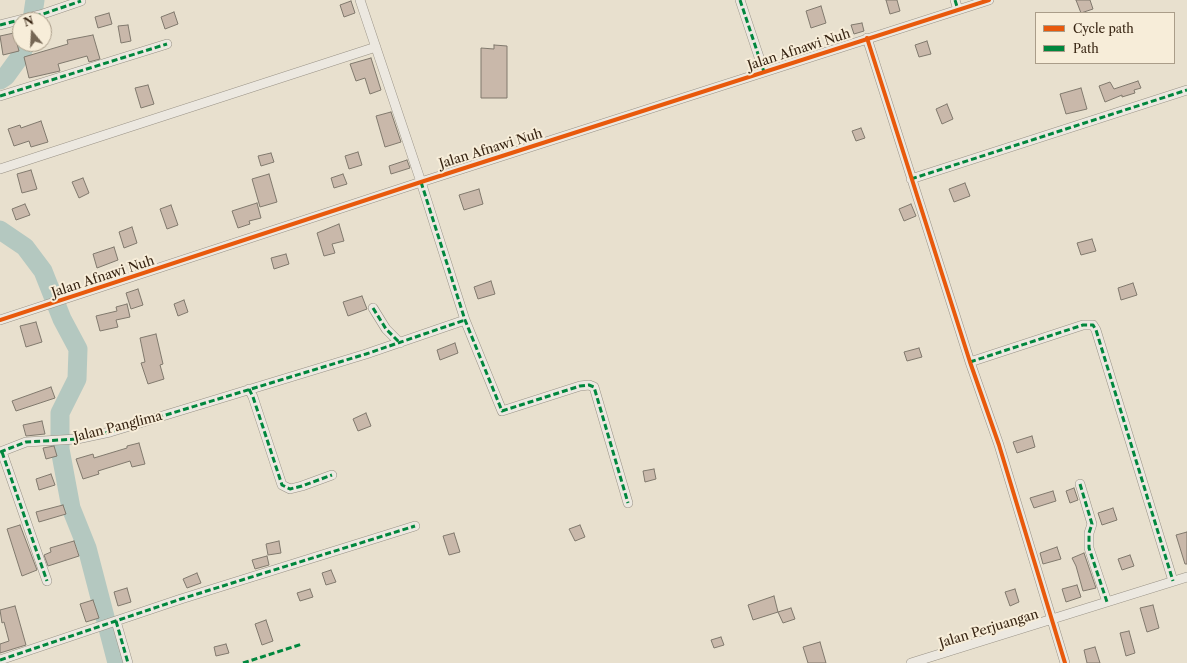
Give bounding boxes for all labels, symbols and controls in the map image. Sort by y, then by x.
north arrow [12,12,52,52]
legend [1035,12,1175,64]
text: N [22,13,35,30]
text: Cycle path [1073,21,1134,36]
street label: Jalan Afnawi Nuh [746,26,852,74]
text: Path [1073,41,1099,56]
street label: Jalan Afnawi Nuh [437,126,545,172]
street label: Jalan Afnawi Nuh [50,253,156,301]
street label: Jalan Panglima [72,408,164,446]
street label: Jalan Perjuangan [937,606,1041,652]

